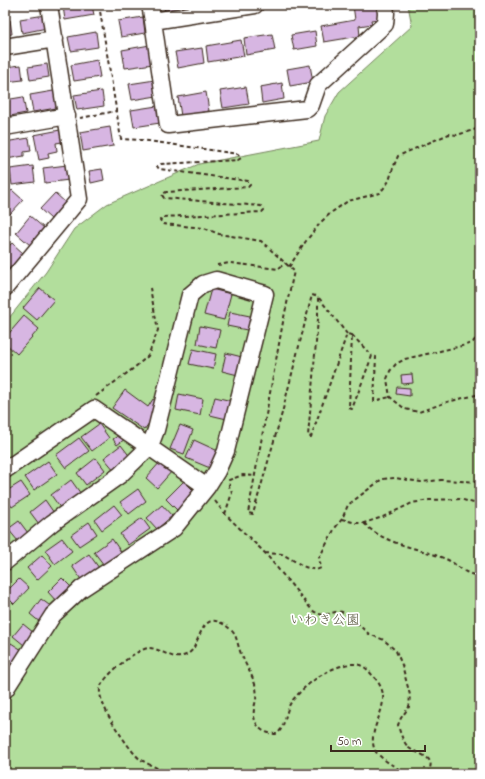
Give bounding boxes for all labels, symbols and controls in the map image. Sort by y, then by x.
park label: いわき公園 [290,610,360,631]
scale bar [331,727,425,753]
text: 50 m [337,733,361,751]

